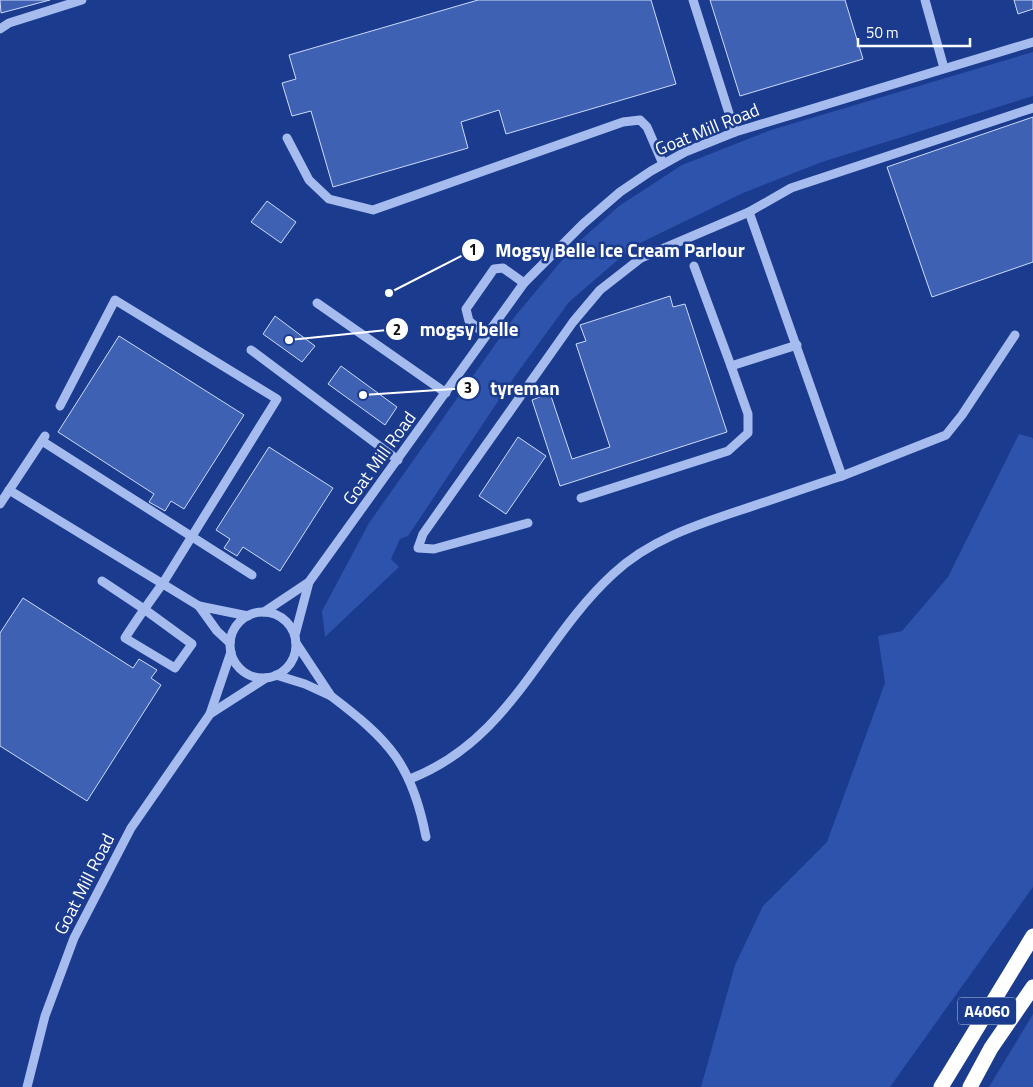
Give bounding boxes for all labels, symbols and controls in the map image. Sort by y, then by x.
scale bar [858,15,970,47]
text: 50 m [866,21,899,44]
street label: Goat Mill Road [651,96,763,162]
callout: Mogsy Belle Ice Cream Parlour [460,233,755,267]
text: Mogsy Belle Ice Cream Parlour [495,235,745,264]
text: 1 [469,238,477,261]
callout: mogsy belle [384,312,528,346]
text: mogsy belle [420,314,519,343]
text: 2 [393,318,401,341]
callout: tyreman [456,371,570,405]
text: tyreman [490,373,560,402]
text: 3 [464,376,472,399]
street label: Goat Mill Road [336,405,422,511]
street label: Goat Mill Road [47,829,121,939]
road number: A4060 [958,998,1016,1024]

